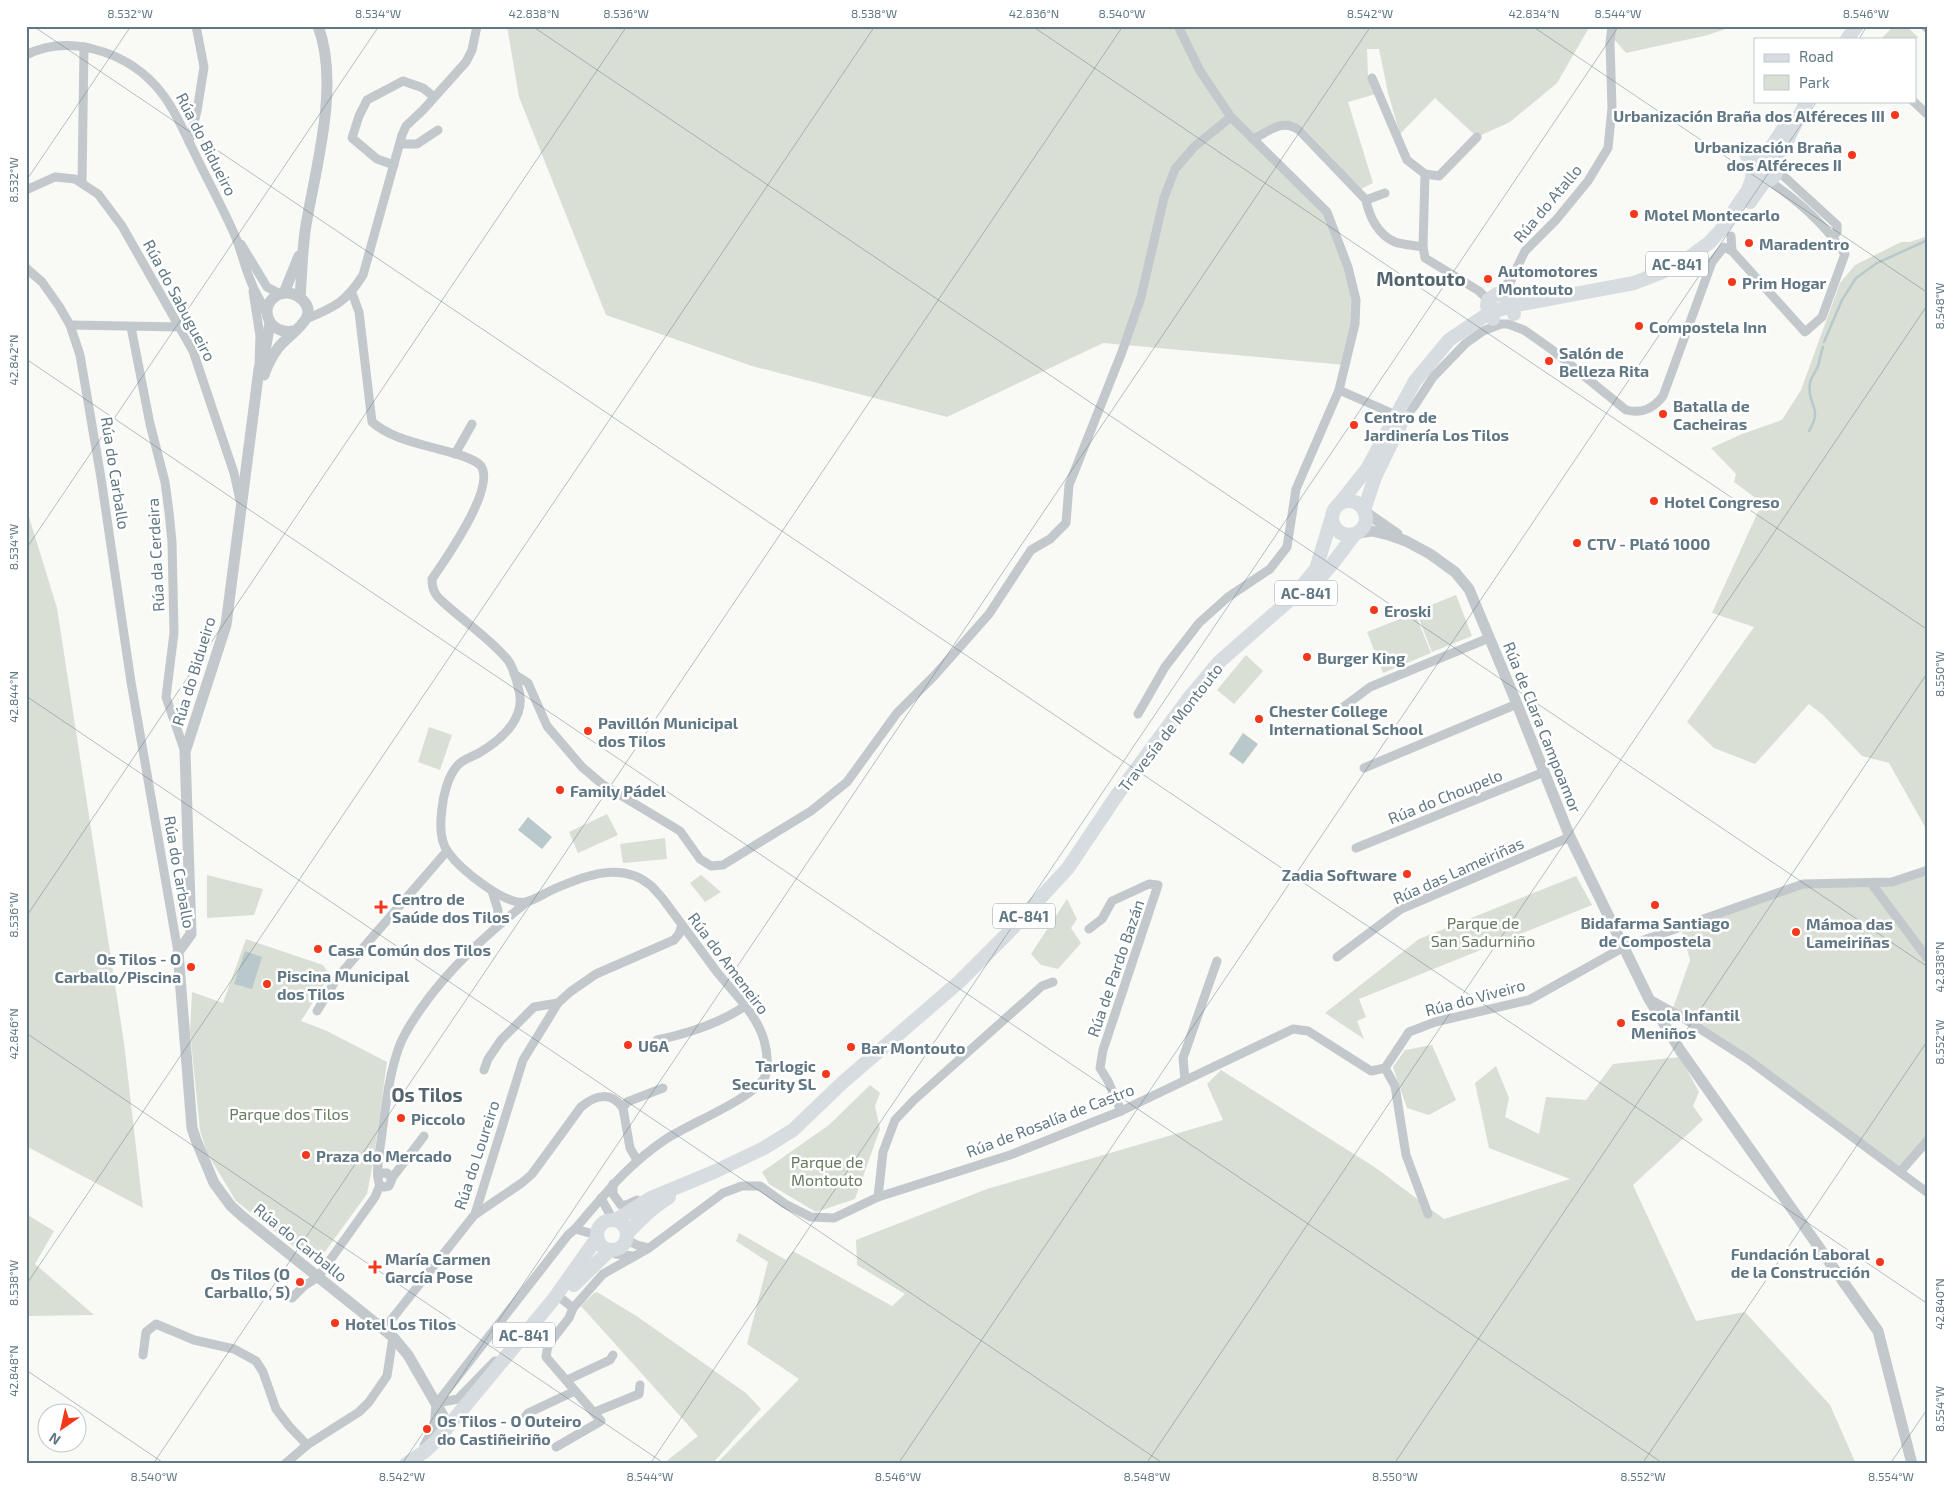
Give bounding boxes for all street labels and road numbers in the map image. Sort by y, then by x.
street label: Rúa do Bidueiro [173,89,241,199]
street label: Rúa do Atallo [1509,160,1585,246]
street label: Rúa do Sabugueiro [140,236,220,364]
road number: AC-841 [1646,252,1708,276]
street label: Rúa do Carballo [98,415,134,531]
street label: Rúa da Cerdeira [143,498,167,612]
road number: AC-841 [1275,580,1337,606]
street label: Rúa do Bidueiro [167,614,219,728]
street label: Rúa de Clara Campoamor [1500,639,1586,816]
street label: Travesía de Montouto [1114,659,1226,795]
street label: Rúa do Choupelo [1385,764,1505,828]
street label: Rúa do Carballo [161,814,199,930]
street label: Rúa das Lameiriñas [1390,833,1526,907]
street label: Rúa de Pardo Bazán [1083,897,1147,1039]
road number: AC-841 [993,904,1055,928]
street label: Rúa do Ameneiro [685,908,773,1018]
street label: Rúa do Viveiro [1423,975,1527,1019]
street label: Rúa de Rosalía de Castro [963,1079,1137,1161]
street label: Rúa do Loureiro [449,1098,503,1212]
street label: Rúa do Carballo [251,1199,351,1285]
road number: AC-841 [493,1322,555,1348]

